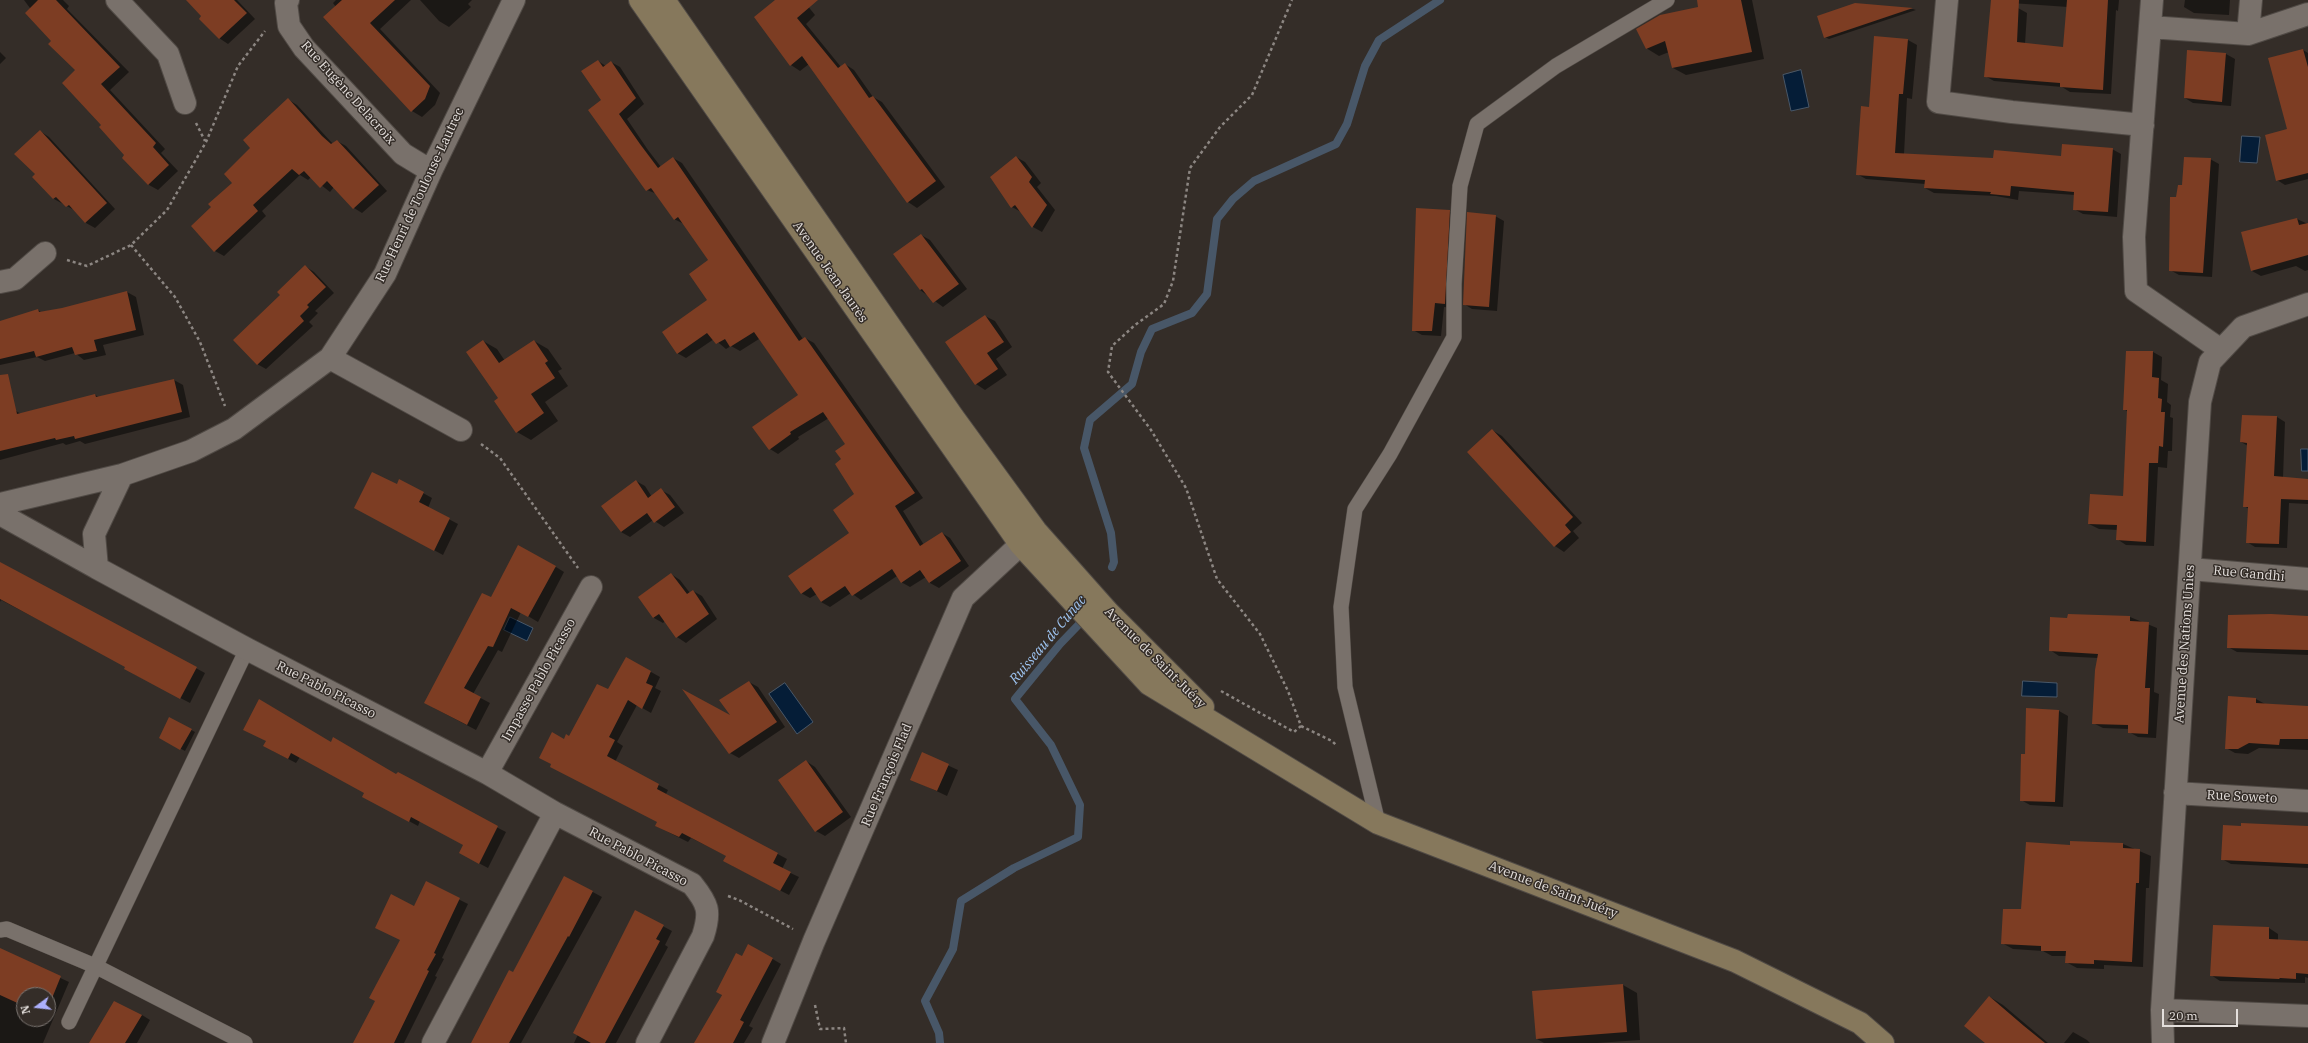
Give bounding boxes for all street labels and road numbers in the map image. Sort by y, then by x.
street label: Rue Eugène Delacroix [297,38,399,148]
street label: Rue Henri de Toulouse-Lautrec [373,105,467,285]
street label: Avenue Jean Jaurès [789,218,871,326]
street label: Rue Gandhi [2213,563,2285,585]
street label: Avenue des Nations Unies [2172,564,2198,724]
street label: Avenue de Saint-Juéry [1101,604,1209,712]
street label: Impasse Pablo Picasso [499,616,579,744]
street label: Rue Pablo Picasso [274,658,378,722]
street label: Rue François Flad [858,721,916,829]
street label: Rue Soweto [2206,787,2278,807]
street label: Rue Pablo Picasso [586,824,690,890]
street label: Avenue de Saint-Juéry [1486,858,1620,922]

